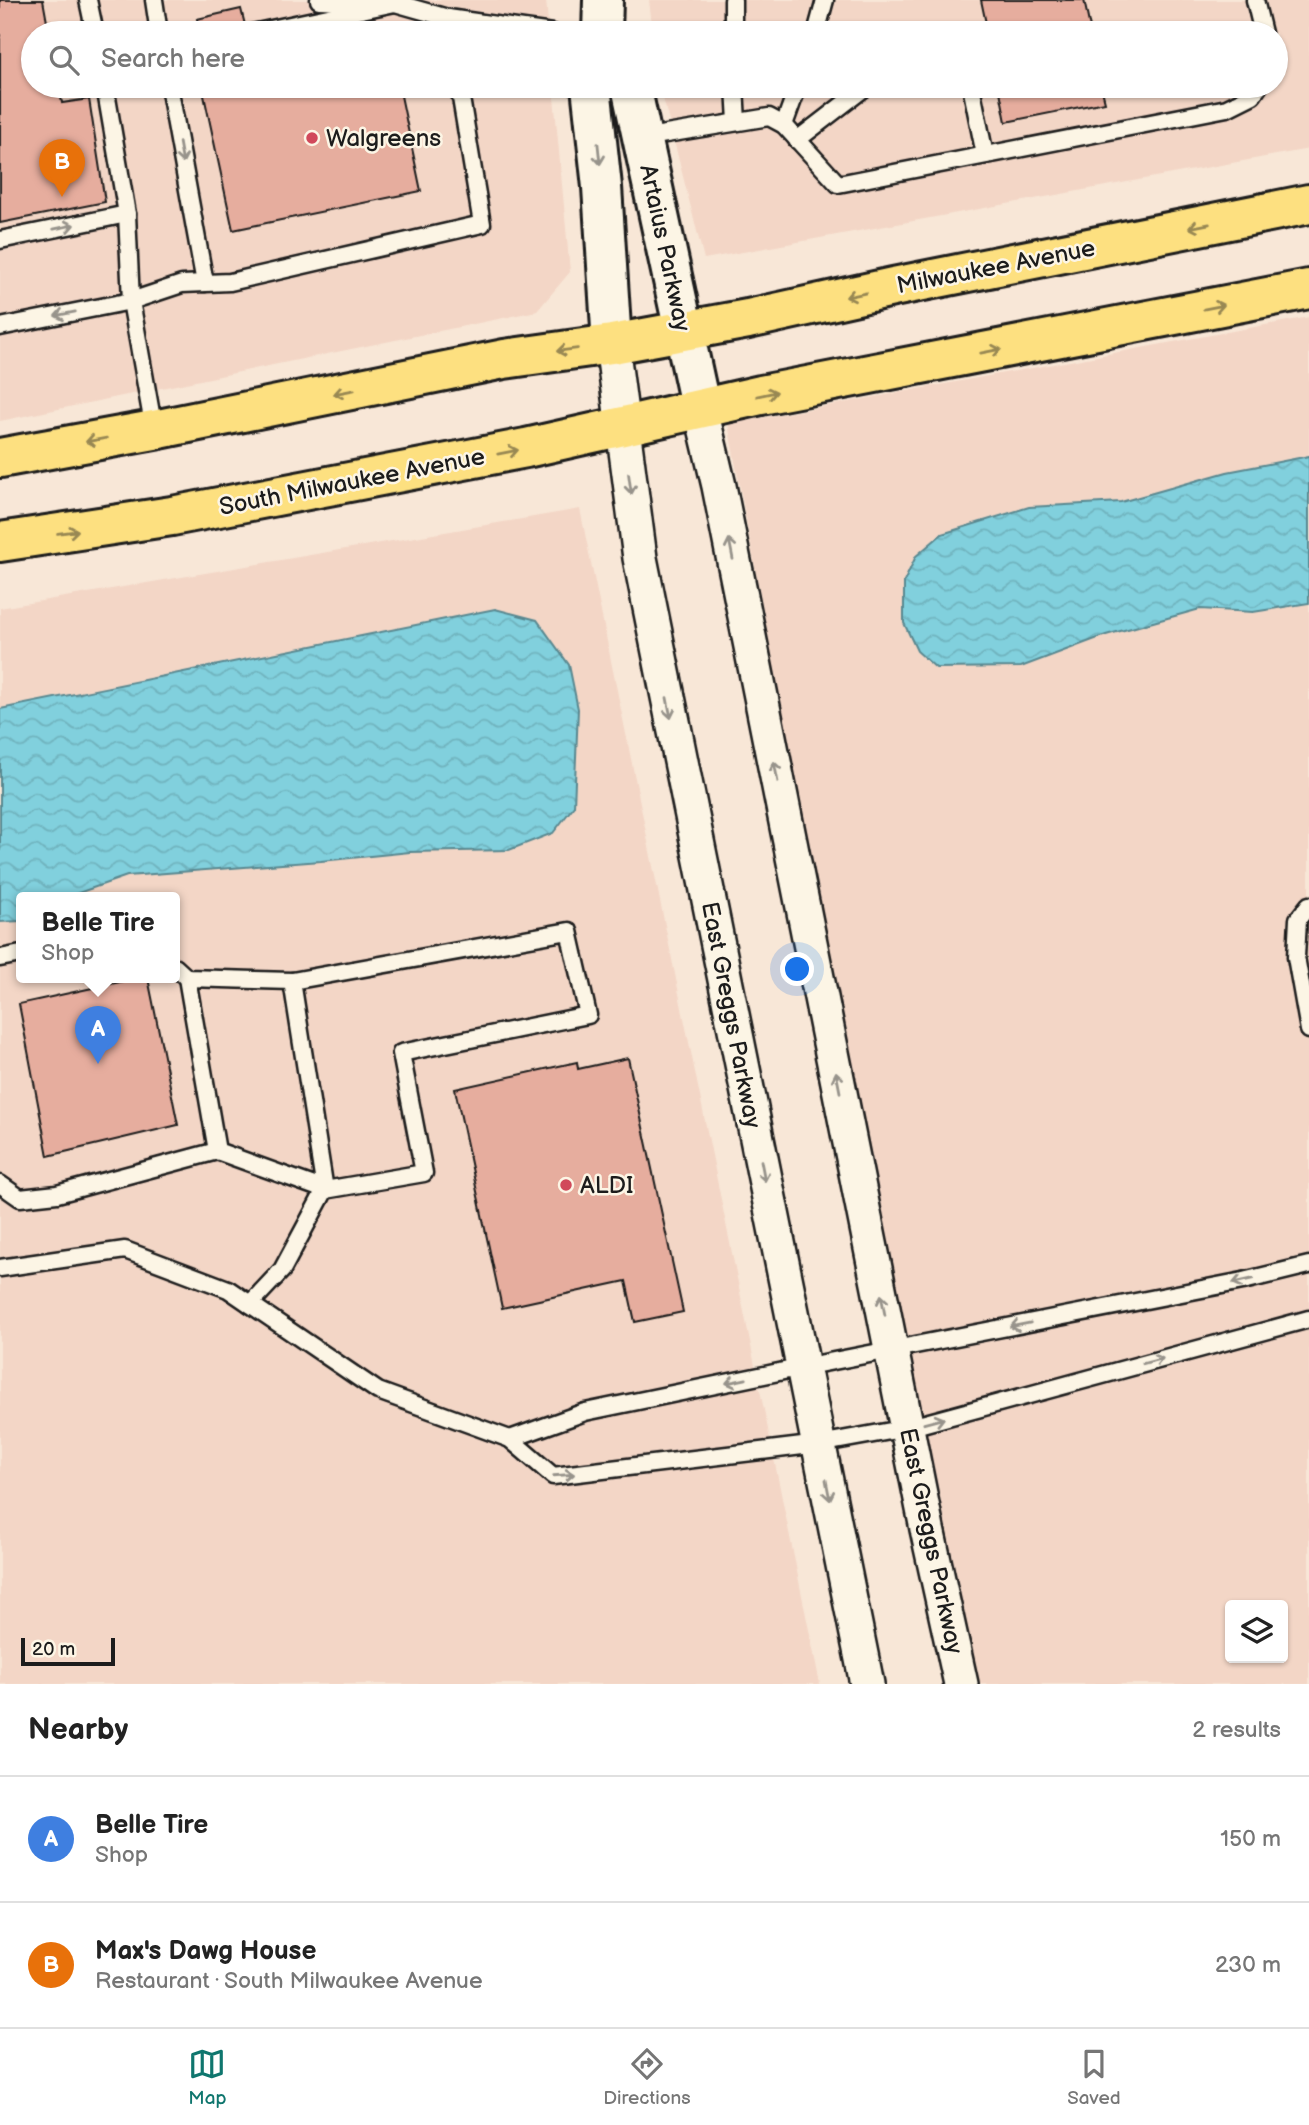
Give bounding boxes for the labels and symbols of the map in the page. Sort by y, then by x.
place label: Walgreens [326,124,441,153]
marker: Walgreens [304,130,320,146]
pin: B [39,139,85,197]
one-way arrow [175,141,188,164]
one-way arrow [592,142,605,164]
street label: Artaius Parkway [633,162,697,334]
one-way arrow [52,219,75,233]
one-way arrow [1188,220,1211,234]
street label: Milwaukee Avenue [894,234,1098,300]
one-way arrow [845,289,868,303]
one-way arrow [1202,300,1225,314]
one-way arrow [54,307,77,321]
one-way arrow [979,343,1002,357]
one-way arrow [556,344,579,357]
one-way arrow [333,385,356,399]
one-way arrow [755,386,778,400]
one-way arrow [86,434,108,447]
street label: South Milwaukee Avenue [217,442,487,522]
one-way arrow [496,444,519,458]
one-way arrow [624,472,637,495]
one-way arrow [56,525,78,538]
one-way arrow [724,538,738,561]
one-way arrow [663,696,677,719]
one-way arrow [769,761,783,784]
street label: East Greggs Parkway [695,899,767,1131]
your location [780,952,814,986]
pin: A [75,1006,121,1064]
one-way arrow [831,1071,844,1094]
one-way arrow [757,1159,771,1182]
place label: ALDI [580,1171,633,1200]
marker: ALDI [558,1177,574,1193]
one-way arrow [1232,1275,1255,1288]
one-way arrow [875,1294,889,1317]
one-way arrow [1009,1319,1032,1333]
one-way arrow [1141,1354,1164,1367]
one-way arrow [725,1374,748,1388]
one-way arrow [922,1414,945,1427]
street label: East Greggs Parkway [893,1425,969,1657]
one-way arrow [552,1468,575,1481]
one-way arrow [821,1478,835,1501]
scale bar [21,1635,116,1667]

